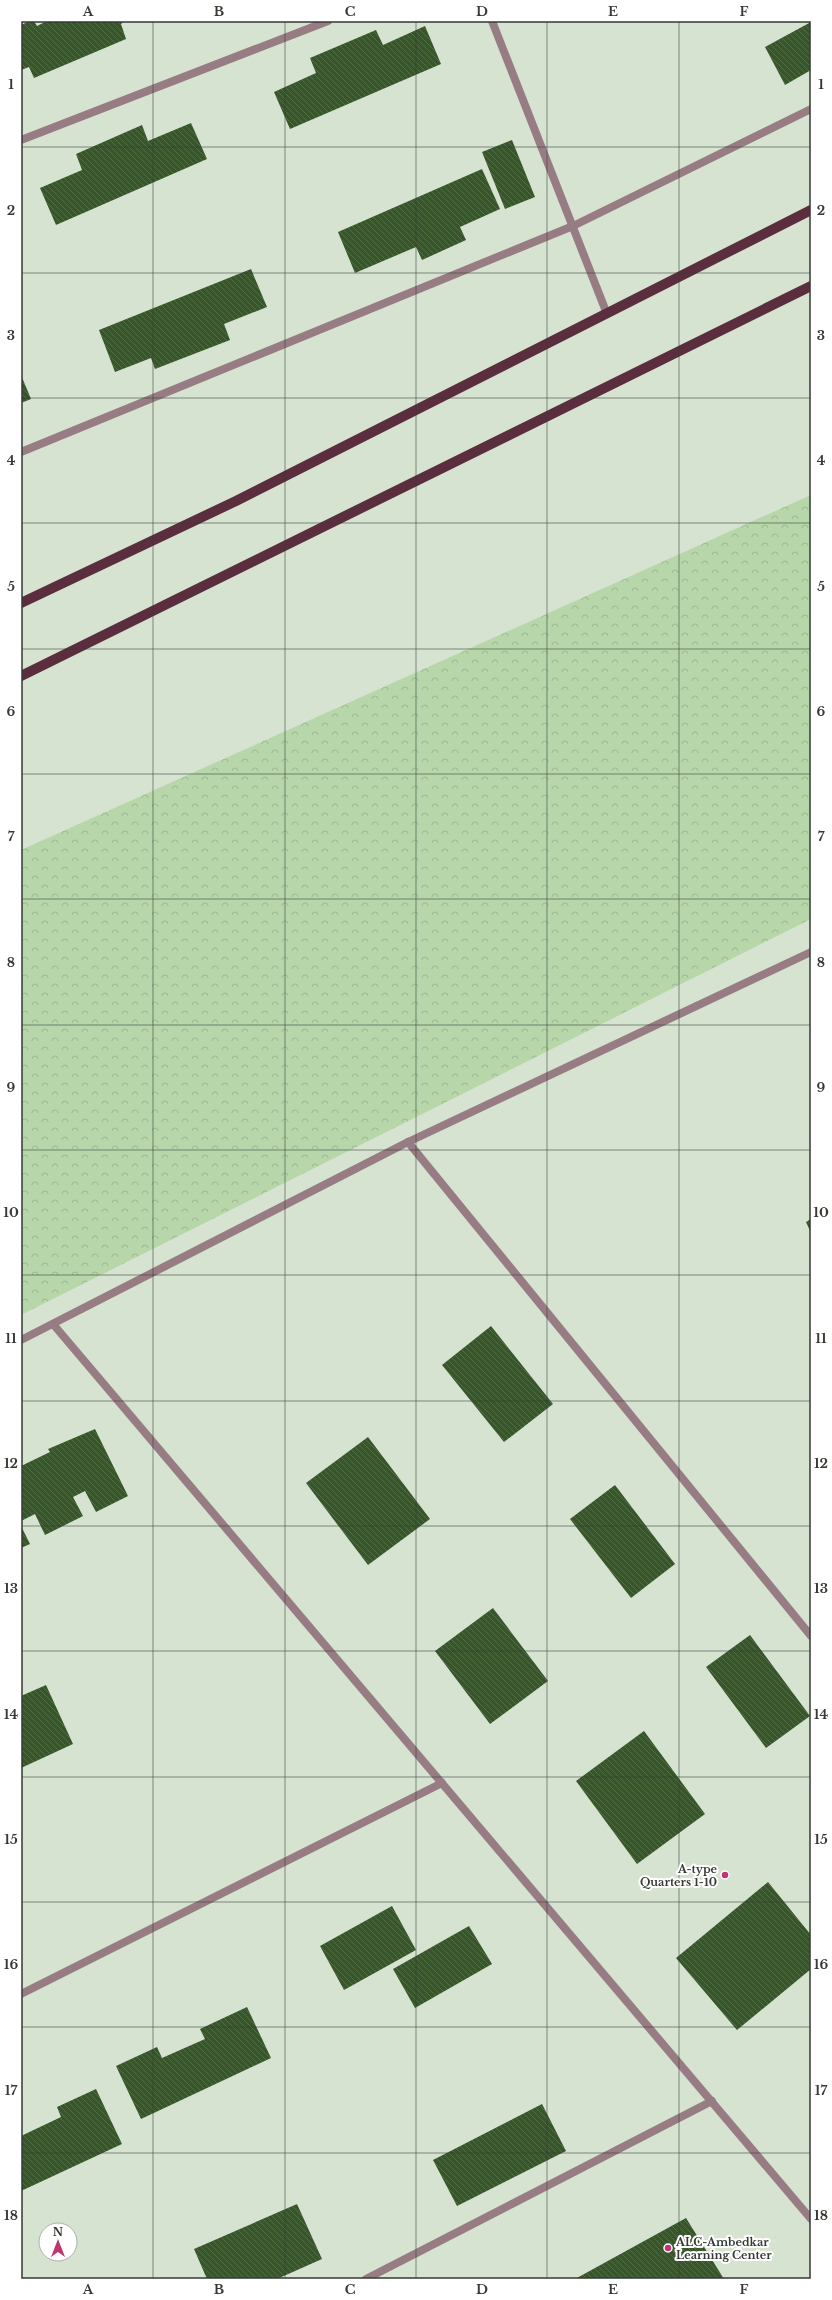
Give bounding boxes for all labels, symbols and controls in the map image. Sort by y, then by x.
text: A [82,3,94,20]
text: B [214,3,224,20]
text: C [345,3,356,20]
text: D [476,3,488,20]
text: E [608,3,618,20]
text: F [740,3,749,20]
text: 1 [8,76,14,93]
text: 1 [818,76,824,93]
text: 2 [7,202,15,219]
text: 2 [817,202,825,219]
text: 3 [7,327,15,344]
text: 3 [817,327,825,344]
text: 4 [7,452,16,469]
text: 4 [817,452,826,469]
text: 5 [7,578,15,595]
text: 5 [817,578,825,595]
text: 6 [7,703,16,720]
text: 6 [817,703,826,720]
text: 7 [8,828,15,845]
text: 7 [818,828,825,845]
text: 8 [7,954,15,971]
text: 8 [817,954,825,971]
text: 9 [7,1079,16,1096]
text: 9 [817,1079,826,1096]
text: 10 [3,1204,19,1221]
text: 10 [813,1204,829,1221]
text: 11 [5,1330,17,1347]
text: 11 [815,1330,827,1347]
text: 12 [4,1455,18,1472]
text: 12 [814,1455,828,1472]
text: 13 [4,1580,18,1597]
text: 13 [814,1580,828,1597]
text: 14 [4,1706,19,1723]
text: 14 [814,1706,829,1723]
text: 15 [4,1831,18,1848]
text: 15 [814,1831,828,1848]
place label: A-type Quarters 1-10 [640,1862,718,1889]
marker: A-type Quarters 1-10 [720,1870,730,1880]
text: 16 [4,1956,18,1973]
text: 16 [814,1956,828,1973]
text: 17 [5,2082,17,2099]
text: 17 [815,2082,827,2099]
text: 18 [4,2207,18,2224]
text: 18 [814,2207,828,2224]
north arrow [38,2222,78,2262]
text: N [53,2225,64,2239]
place label: ALC-Ambedkar Learning Center [675,2235,772,2262]
marker: ALC-Ambedkar Learning Center [663,2243,673,2253]
text: A [82,2281,94,2298]
text: B [214,2281,224,2298]
text: C [345,2281,356,2298]
text: D [476,2281,488,2298]
text: E [608,2281,618,2298]
text: F [740,2281,749,2298]

